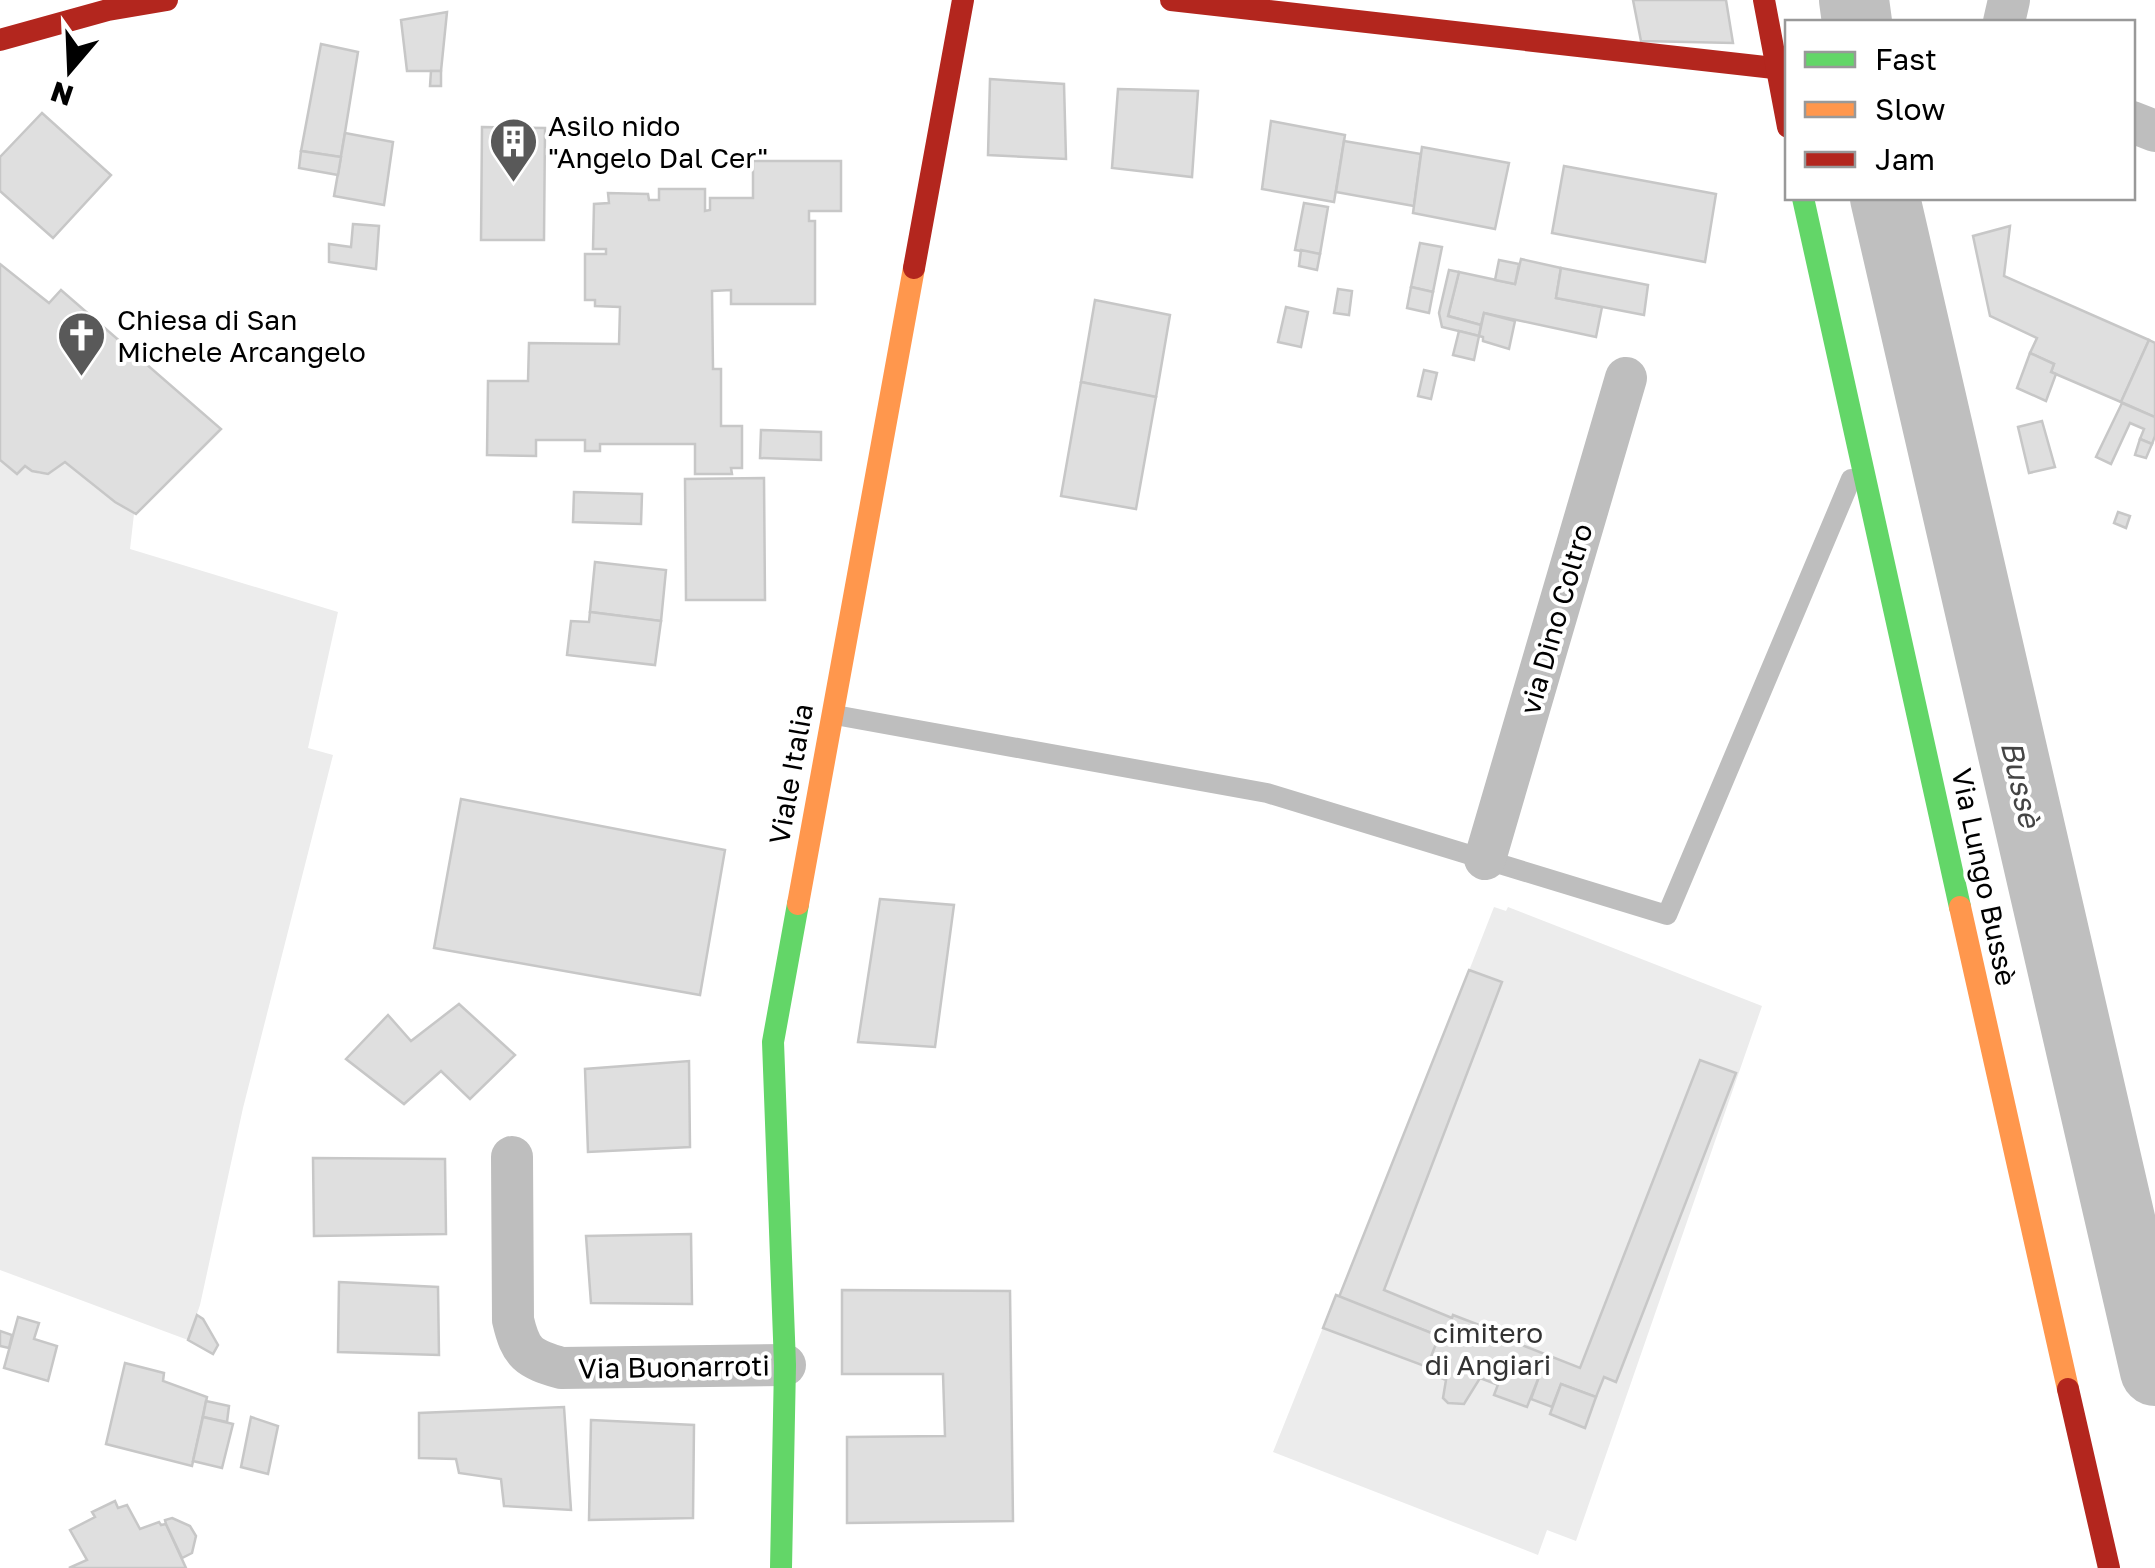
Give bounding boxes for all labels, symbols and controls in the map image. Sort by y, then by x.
north arrow [20,20,120,120]
legend [1785,20,2135,200]
text: Fast [1875,41,1937,77]
text: N [46,75,77,113]
text: Slow [1875,91,1946,127]
place label: Asilo nido "Angelo Dal Cer" [548,109,768,174]
building icon: Asilo nido "Angelo Dal Cer" [487,116,539,184]
text: Jam [1875,141,1935,177]
place label: Chiesa di San Michele Arcangelo [117,303,366,368]
church icon: Chiesa di San Michele Arcangelo [56,310,108,378]
street label: via Dino Coltro [1513,520,1599,718]
street label: Viale Italia [762,701,819,847]
water label: Bussè [1994,737,2049,833]
street label: Via Lungo Bussè [1945,765,2024,989]
park label: cimitero di Angiari [1425,1316,1551,1381]
street label: Via Buonarroti [578,1348,770,1385]

